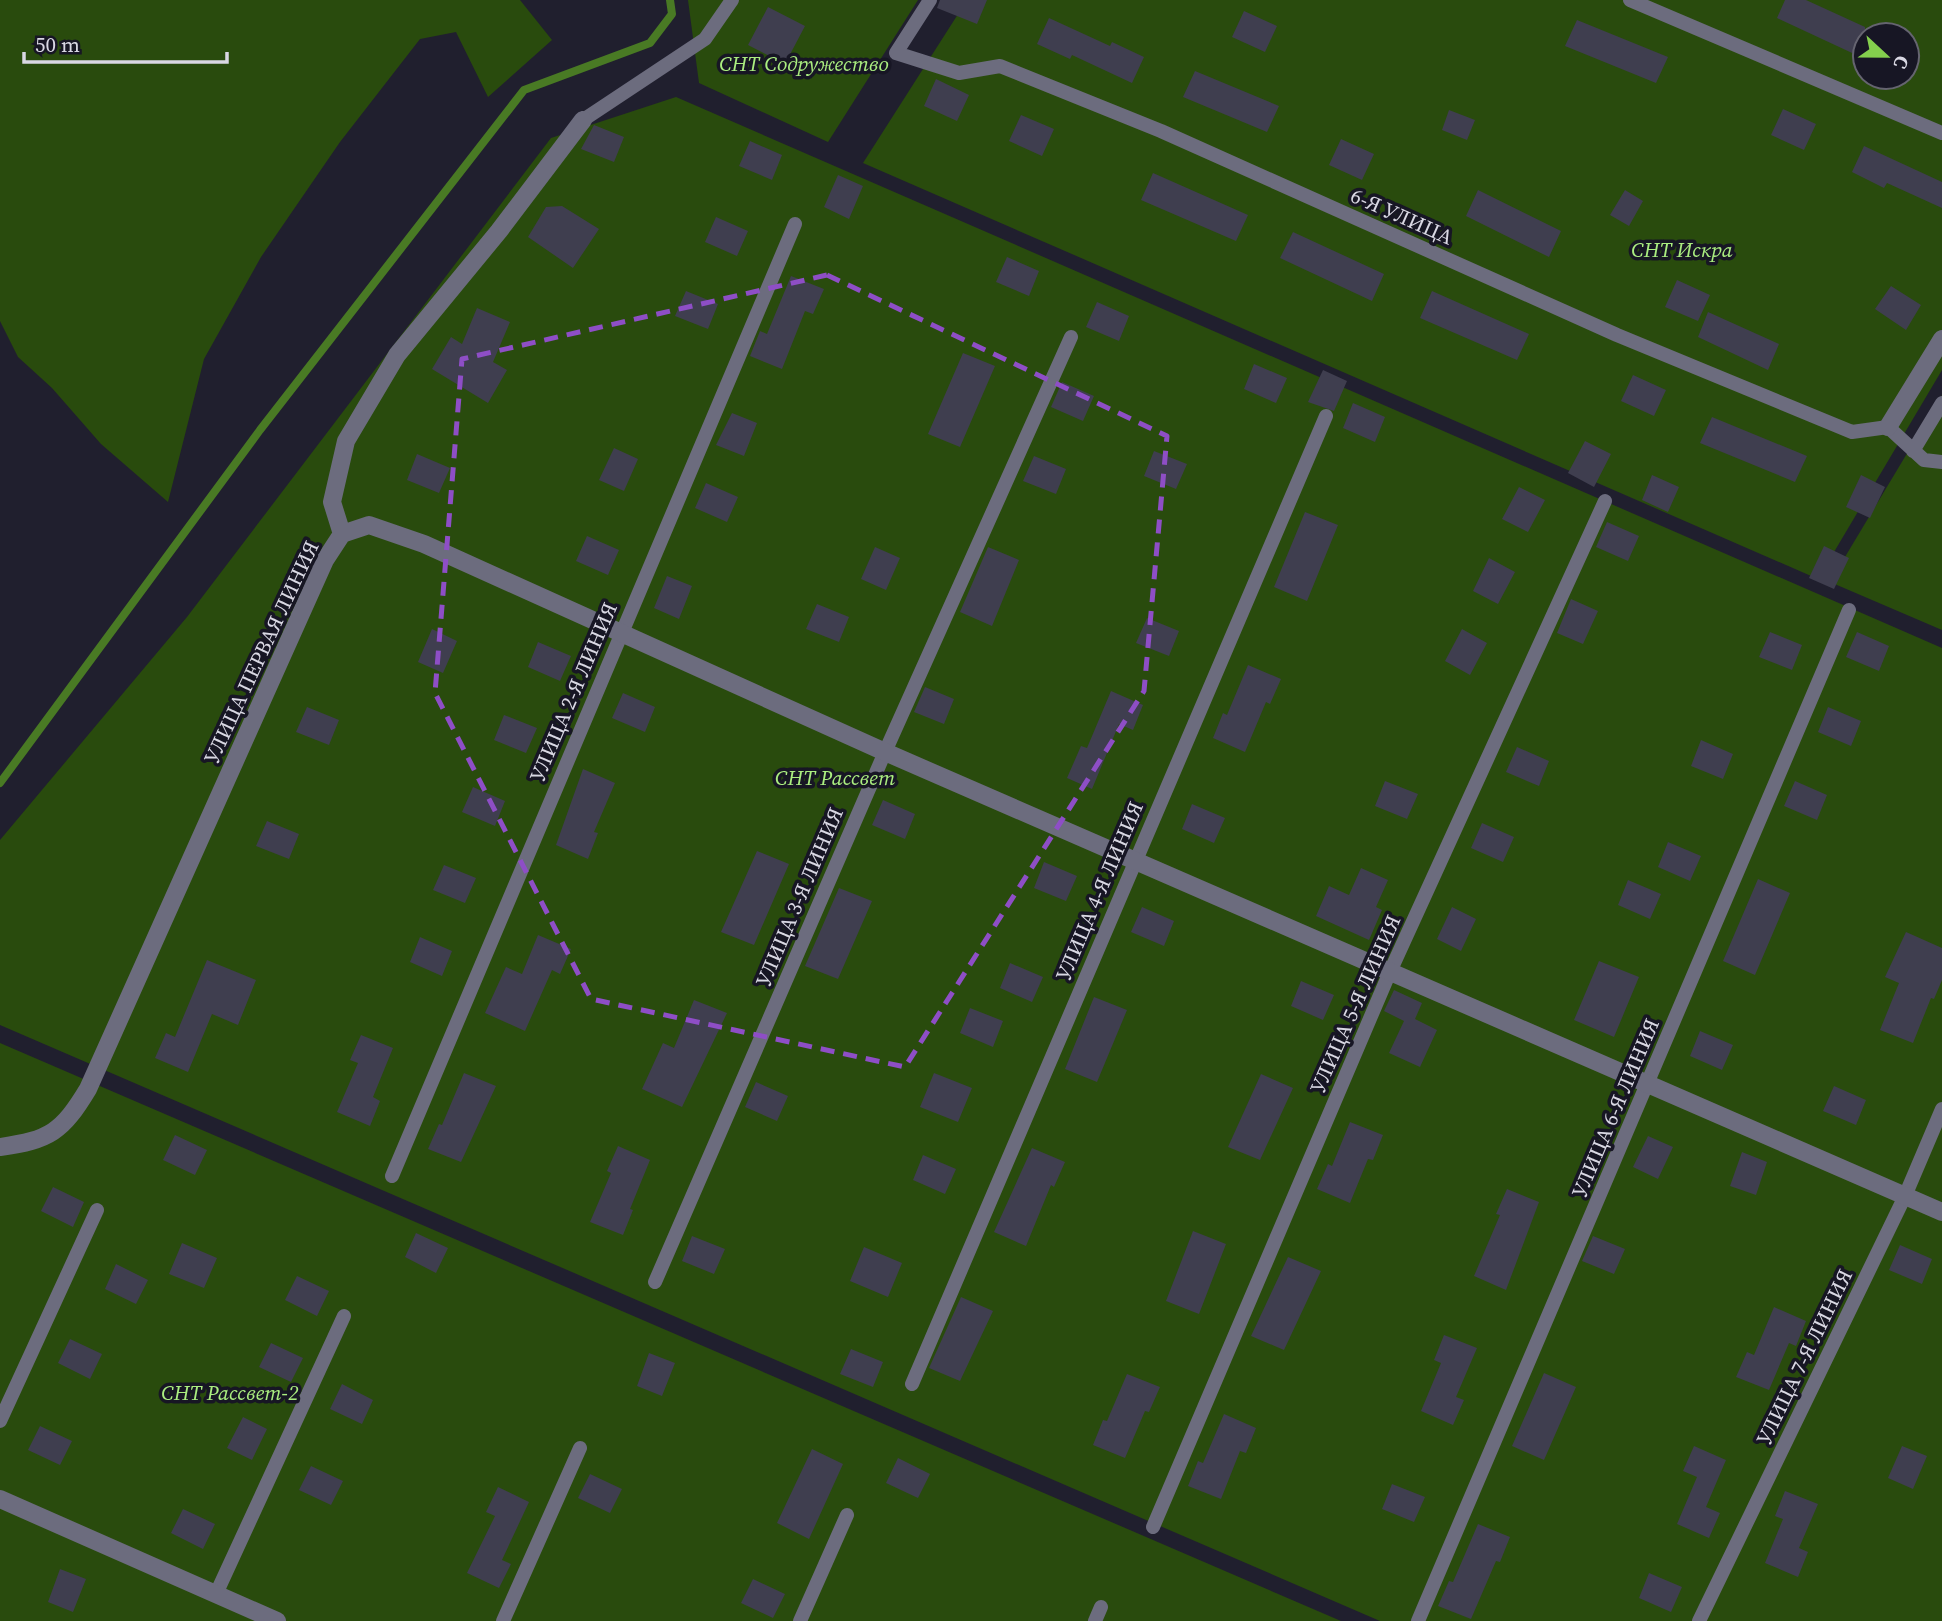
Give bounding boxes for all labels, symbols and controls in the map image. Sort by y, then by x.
scale bar [24,21,228,65]
north arrow [1851,21,1921,91]
text: 50 m [35,30,80,59]
park label: СНТ Содружество [719,49,889,78]
text: С [1887,52,1916,73]
street label: 6-Я УЛИЦА [1346,181,1458,251]
park label: СНТ Искра [1631,235,1733,264]
street label: УЛИЦА ПЕРВАЯ ЛИНИЯ [197,536,325,768]
street label: УЛИЦА 2-Я ЛИНИЯ [522,598,624,786]
park label: СНТ Рассвет [775,763,895,792]
street label: УЛИЦА 4-Я ЛИНИЯ [1048,797,1150,985]
street label: УЛИЦА 3-Я ЛИНИЯ [748,803,850,991]
street label: УЛИЦА 5-Я ЛИНИЯ [1303,910,1407,1098]
street label: УЛИЦА 6-Я ЛИНИЯ [1564,1014,1666,1202]
street label: УЛИЦА 7-Я ЛИНИЯ [1749,1264,1859,1450]
park label: СНТ Рассвет-2 [161,1378,299,1407]

